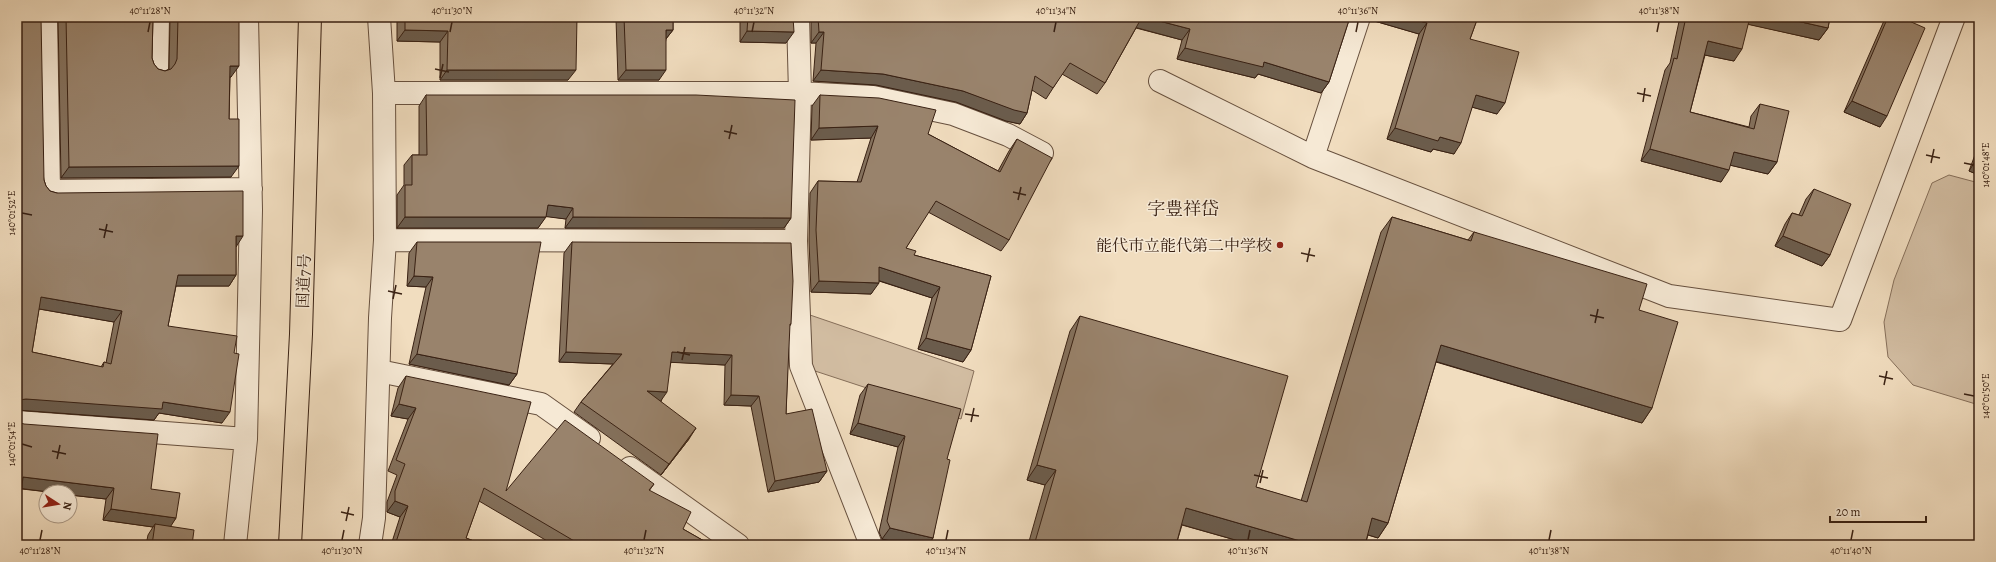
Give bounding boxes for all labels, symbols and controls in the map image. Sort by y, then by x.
text: 40°11'28"N [129,4,171,17]
text: 40°11'30"N [431,4,473,17]
text: 40°11'32"N [734,4,774,17]
text: 40°11'34"N [1036,4,1076,17]
text: 40°11'36"N [1338,4,1378,17]
text: 40°11'38"N [1639,4,1679,17]
text: 140°01'48"E [1979,142,1992,188]
text: 140°01'52"E [5,191,18,235]
district label: 字豊祥岱 [1147,197,1219,221]
place label: 能代市立能代第二中学校 [1096,235,1272,257]
marker: 能代市立能代第二中学校 [1275,240,1285,250]
street label: 国道7号 [292,253,316,309]
text: 140°01'50"E [1979,373,1992,419]
text: 140°01'54"E [5,422,18,466]
north arrow [38,484,78,524]
scale bar [1830,498,1926,524]
text: N [59,500,75,511]
text: 20 m [1836,504,1860,520]
text: 40°11'28"N [19,544,61,557]
text: 40°11'30"N [321,544,363,557]
text: 40°11'32"N [624,544,664,557]
text: 40°11'34"N [926,544,966,557]
text: 40°11'36"N [1228,544,1268,557]
text: 40°11'38"N [1529,544,1569,557]
text: 40°11'40"N [1830,544,1872,557]

